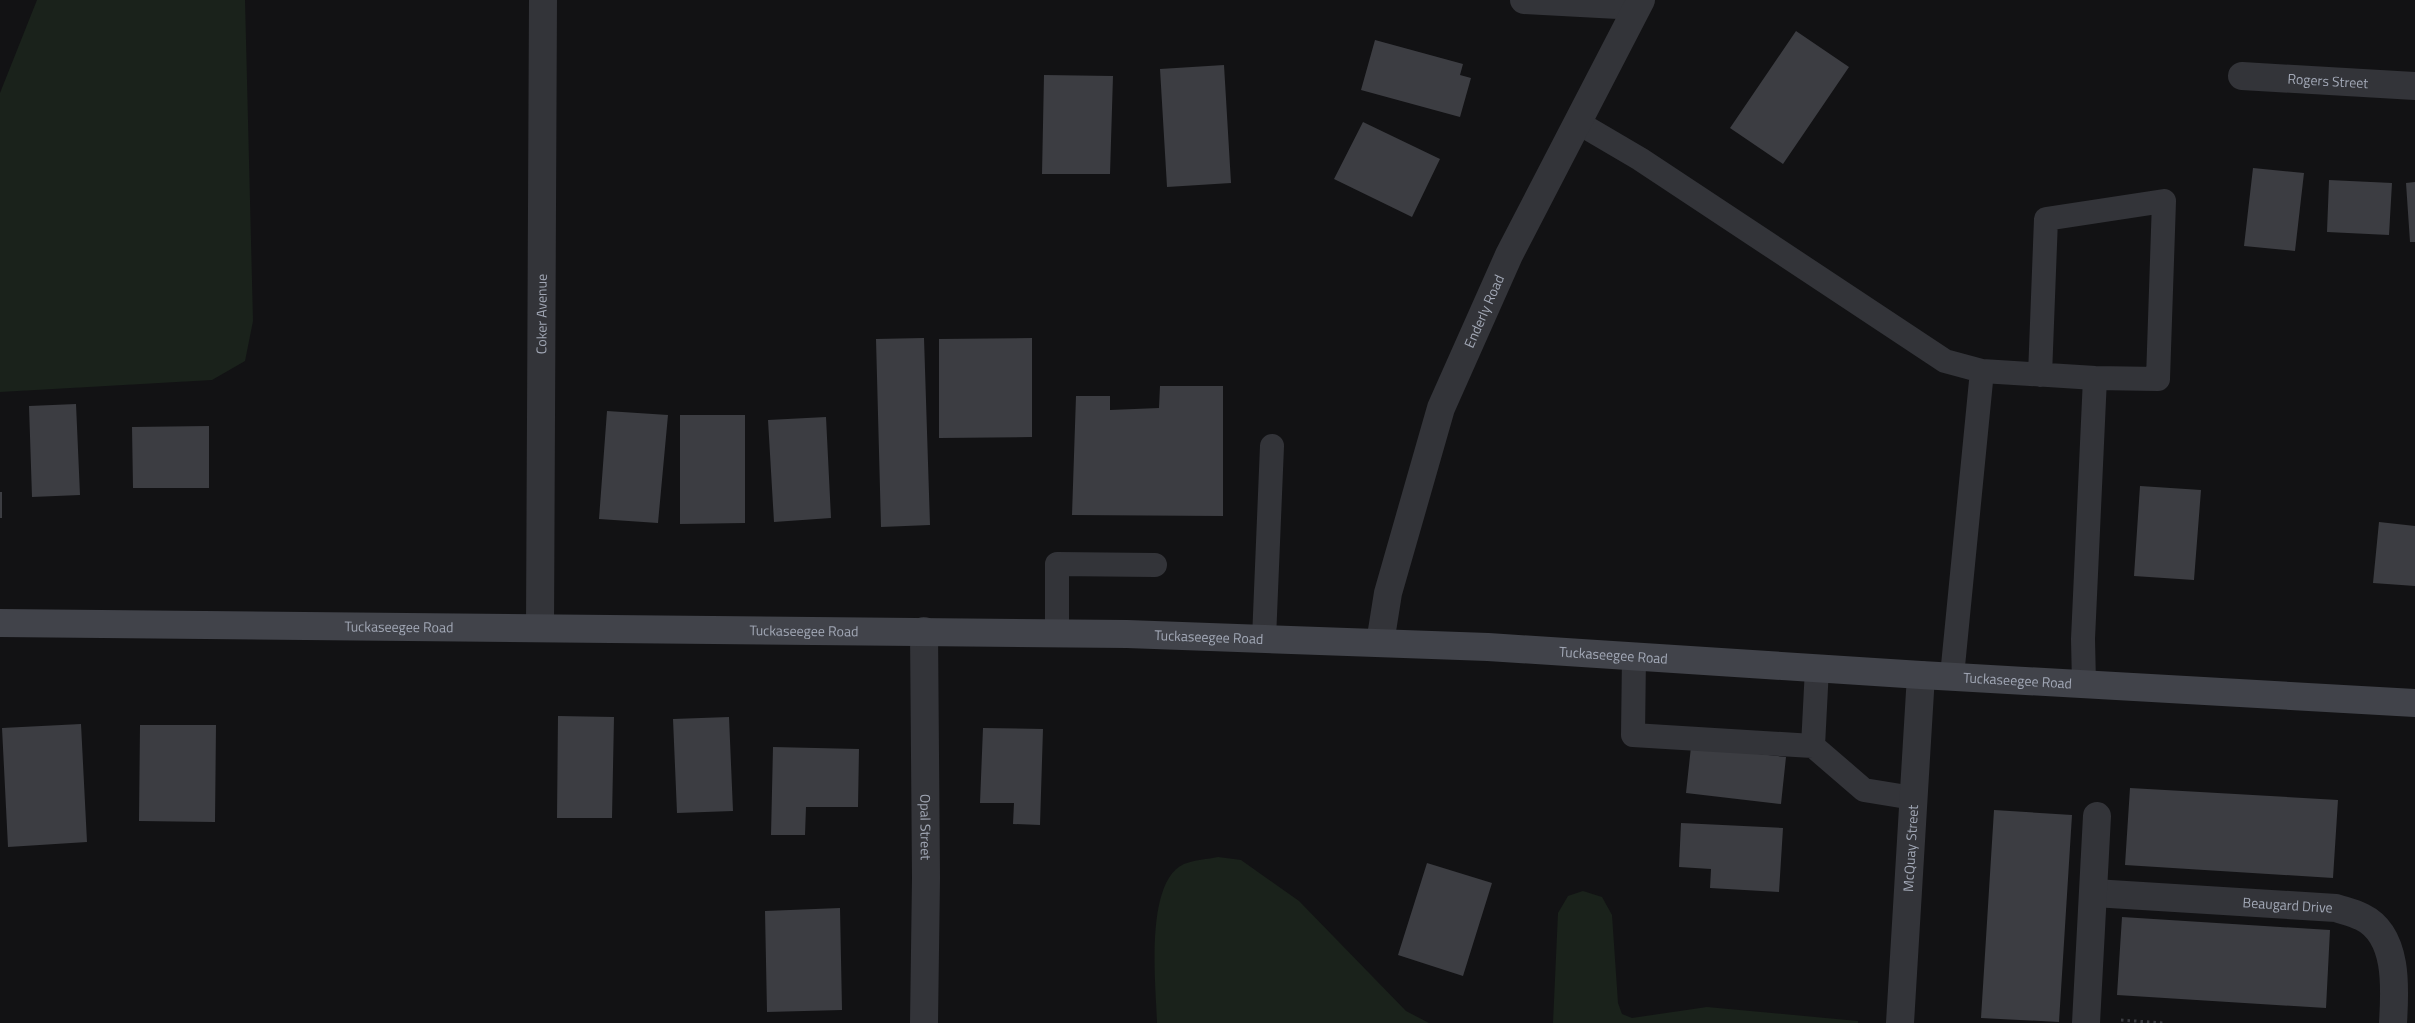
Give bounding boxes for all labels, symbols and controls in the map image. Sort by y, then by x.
street label: Rogers Street [2287,68,2369,93]
street label: Enderly Road [1458,271,1509,351]
street label: Coker Avenue [530,274,552,354]
street label: Tuckaseegee Road [344,615,454,637]
street label: Tuckaseegee Road [749,619,858,641]
street label: Tuckaseegee Road [1154,624,1264,649]
street label: Tuckaseegee Road [1558,641,1668,669]
street label: Tuckaseegee Road [1963,666,2073,694]
street label: Opal Street [915,794,937,860]
street label: McQuay Street [1897,804,1923,893]
street label: Beaugard Drive [2242,891,2333,918]

